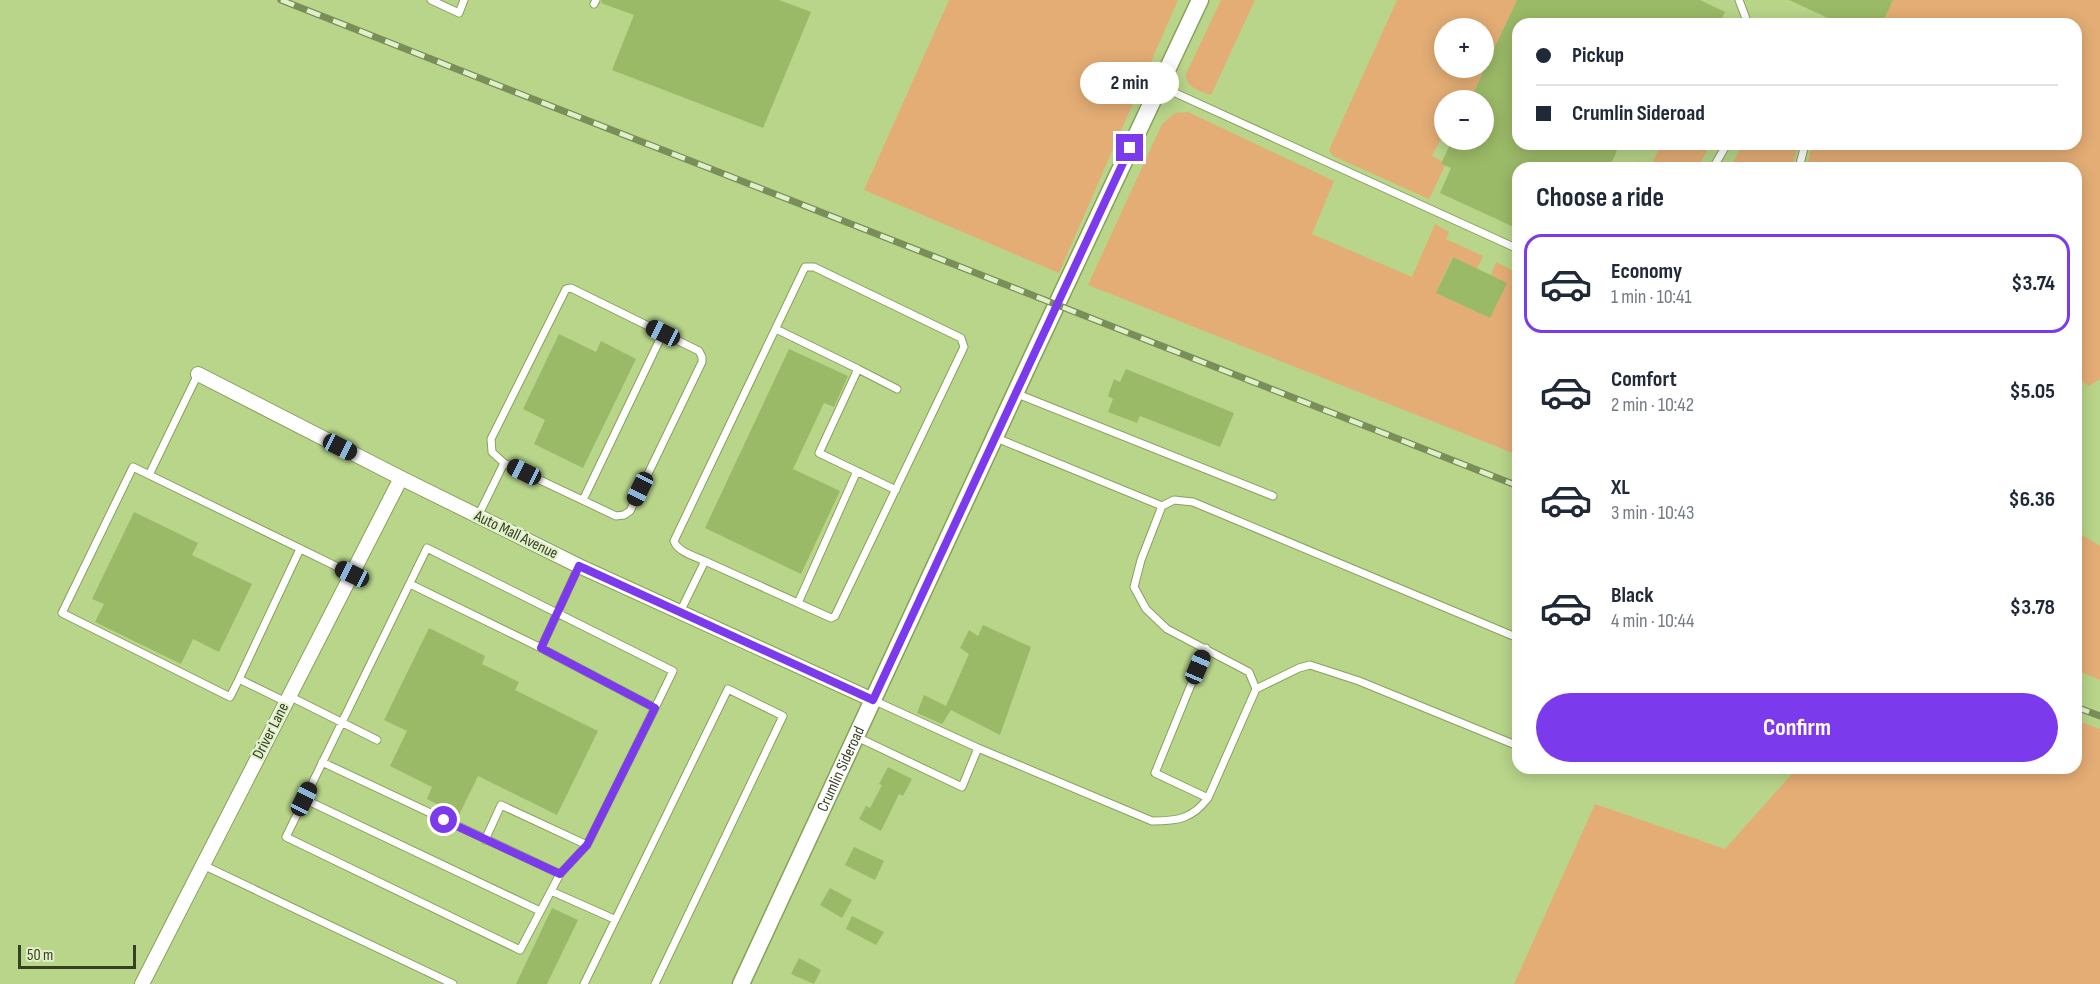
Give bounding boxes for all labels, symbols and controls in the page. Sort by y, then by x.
map controls [1434,18,1494,150]
button: + [1434,18,1494,78]
text: Pickup [1572,42,1624,69]
callout: 2 min [1080,61,1180,103]
text: 2 min [1110,71,1149,95]
button: − [1434,90,1494,150]
text: Crumlin Sideroad [1572,100,1705,127]
route end [1116,134,1143,161]
text: Choose a ride [1536,182,1664,214]
icon: car [1539,257,1593,311]
text: Economy [1611,258,1682,285]
text: $3.74 [2011,270,2055,297]
text: 1 min · 10:41 [1611,285,1692,309]
car [643,317,683,349]
icon: car [1539,365,1593,419]
text: Comfort [1611,366,1677,393]
text: $5.05 [2009,378,2055,405]
text: 2 min · 10:42 [1611,393,1694,417]
car [320,431,360,463]
car [504,456,544,488]
car [624,469,656,509]
icon: car [1539,473,1593,527]
text: XL [1611,474,1630,501]
text: $6.36 [2009,486,2055,513]
text: 3 min · 10:43 [1611,501,1694,525]
street label: Auto Mall Avenue [470,506,561,563]
car [332,558,372,590]
icon: car [1539,581,1593,635]
text: Black [1611,582,1653,609]
text: $3.78 [2010,594,2055,621]
text: 4 min · 10:44 [1611,609,1694,633]
car [1183,647,1213,687]
button: Confirm [1536,693,2058,762]
street label: Driver Lane [249,700,293,762]
street label: Crumlin Sideroad [813,723,869,815]
car [288,779,320,819]
route start [430,806,457,833]
scale bar [18,942,136,970]
text: 50 m [27,946,53,965]

